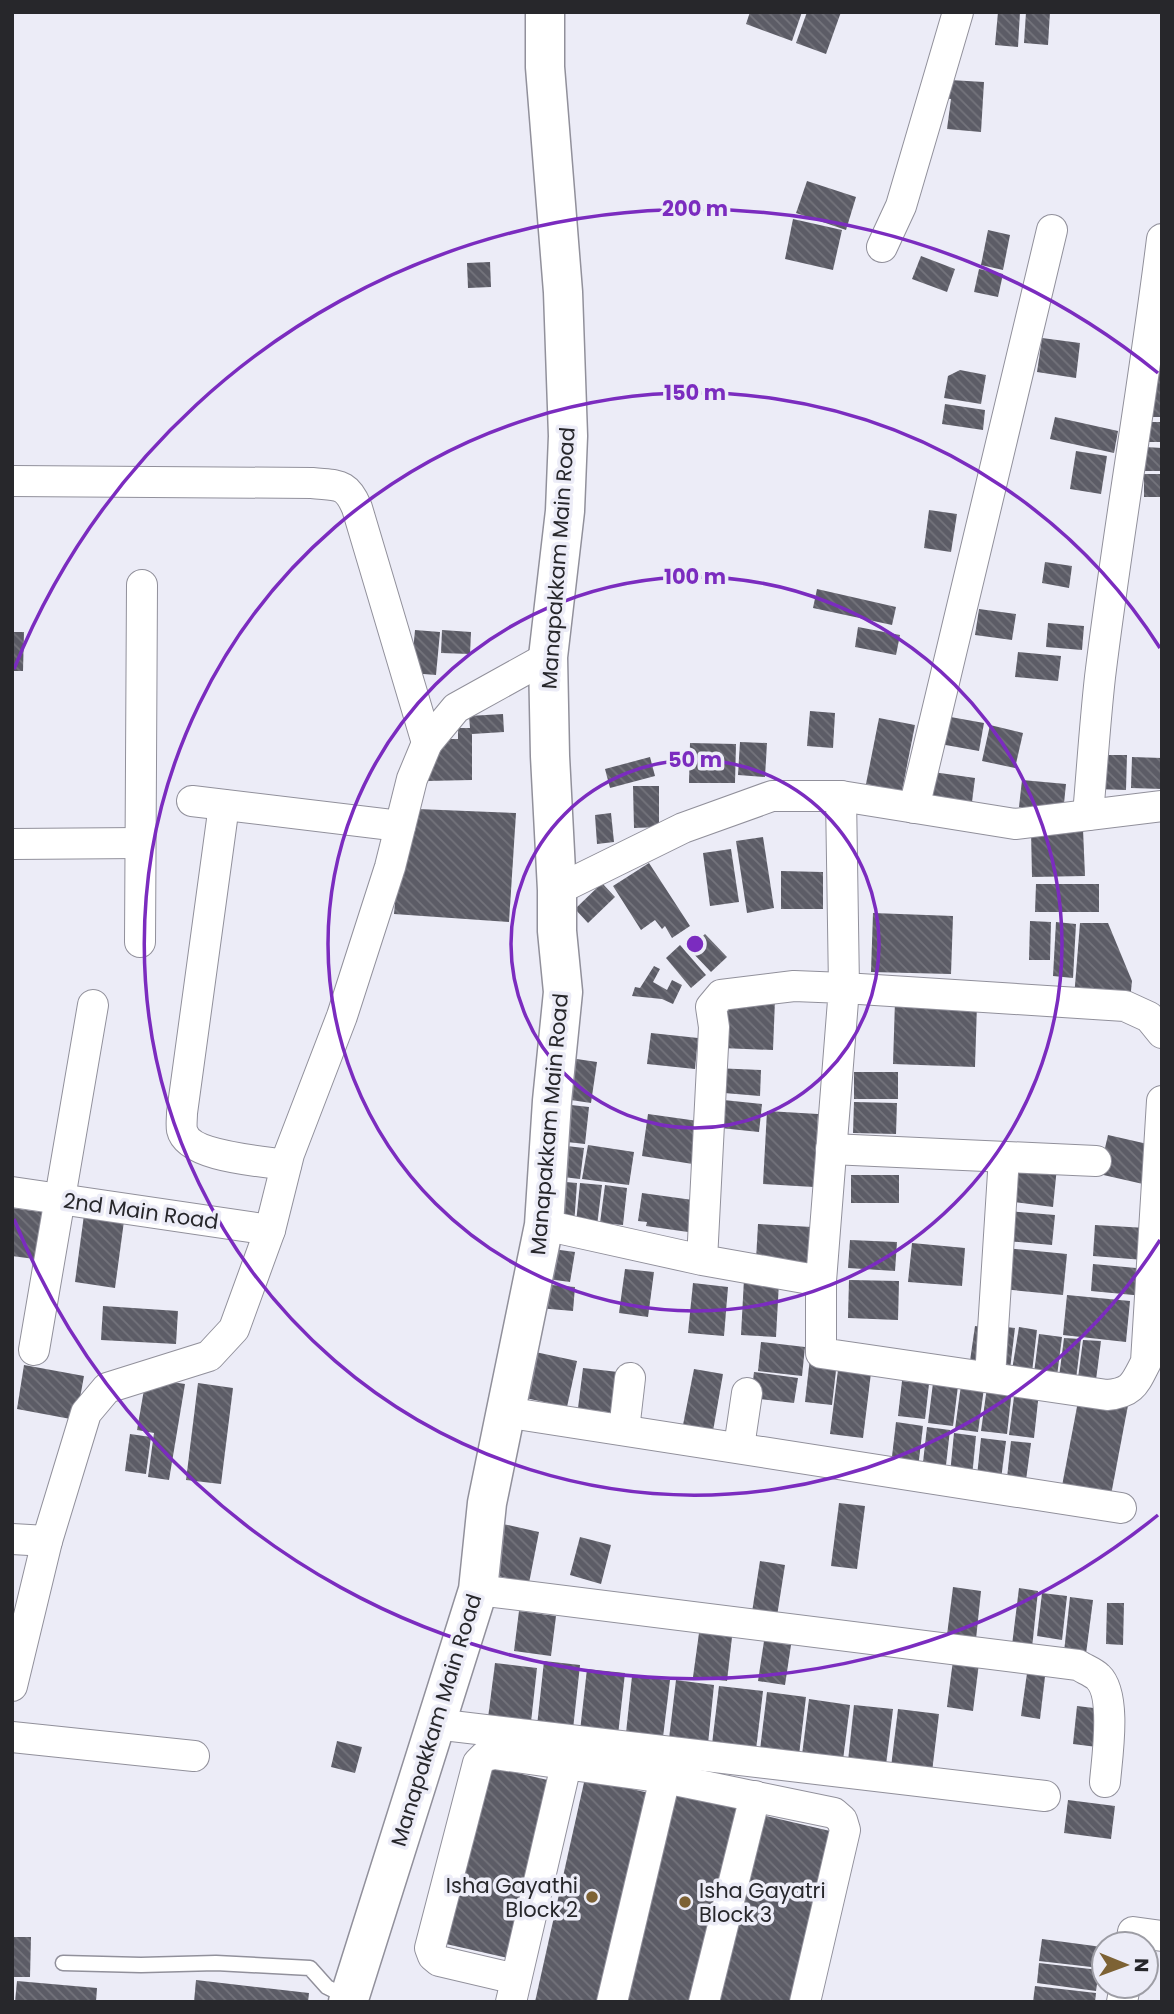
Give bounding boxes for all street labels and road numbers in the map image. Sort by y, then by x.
street label: Manapakkam Main Road [534,426,582,690]
street label: Manapakkam Main Road [523,992,575,1256]
street label: 2nd Main Road [62,1186,220,1236]
street label: Manapakkam Main Road [384,1590,488,1850]

